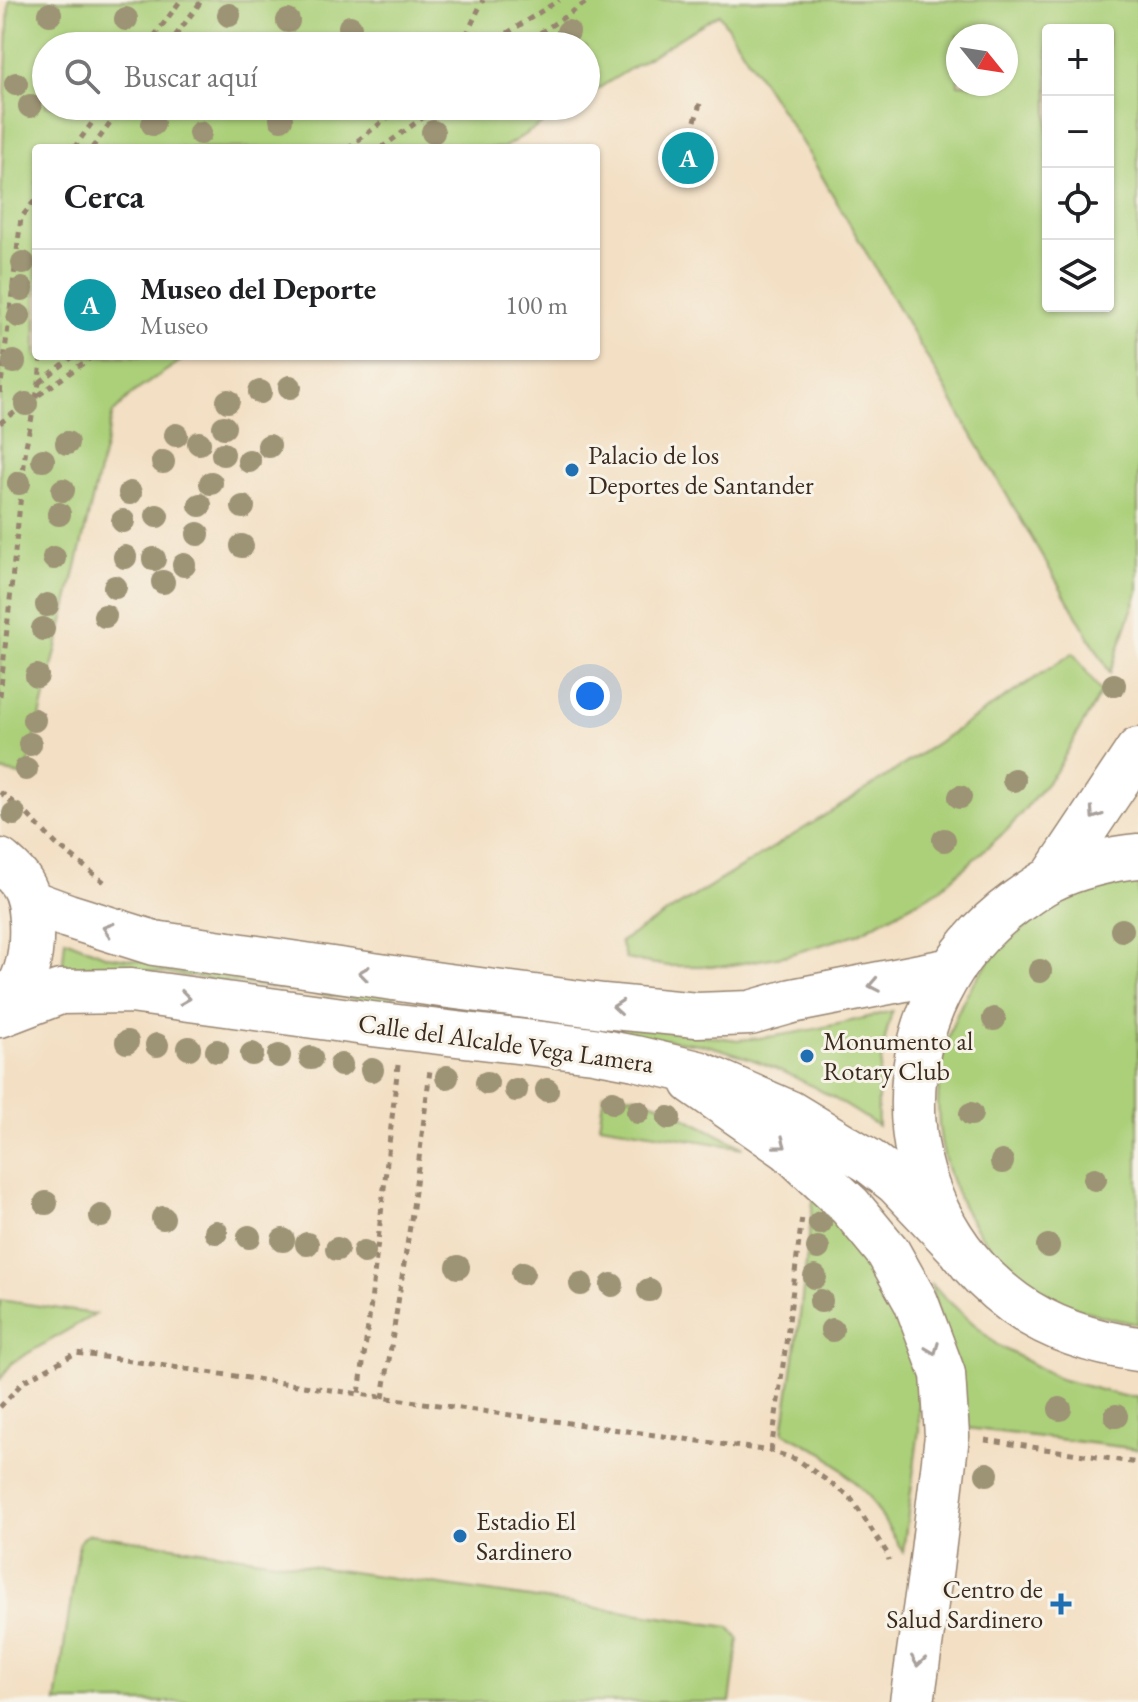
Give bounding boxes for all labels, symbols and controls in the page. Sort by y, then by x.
north arrow [946,24,1018,96]
map controls [1042,24,1114,312]
button: + [1042,24,1114,96]
search box [32,32,600,120]
icon: search [60,54,104,98]
text: Buscar aquí [124,57,258,96]
button: − [1042,96,1114,168]
pin: A [662,128,714,188]
button: locate [1042,168,1114,240]
text: Cerca [64,174,144,218]
button: layers [1042,240,1114,312]
text: Museo del Deporte [140,269,376,308]
text: A [81,288,99,322]
text: 100 m [505,288,568,322]
text: Museo [140,308,208,342]
place label: Palacio de los Deportes de Santander [588,438,814,502]
marker: Palacio de los Deportes de Santander [563,461,581,479]
your location [570,676,610,716]
one-way arrow [1090,805,1105,820]
one-way arrow [102,922,115,938]
one-way arrow [357,965,371,982]
one-way arrow [868,976,882,993]
one-way arrow [178,989,192,1006]
one-way arrow [611,999,624,1016]
street label: Calle del Alcalde Vega Lamera [356,1005,656,1081]
place label: Monumento al Rotary Club [823,1024,973,1088]
marker: Monumento al Rotary Club [798,1047,816,1065]
one-way arrow [772,1134,787,1149]
one-way arrow [924,1341,940,1355]
place label: Estadio El Sardinero [476,1504,576,1568]
marker: Estadio El Sardinero [451,1527,469,1545]
place label: Centro de Salud Sardinero [886,1572,1043,1636]
marker: Centro de Salud Sardinero [1050,1593,1072,1615]
one-way arrow [910,1655,927,1668]

